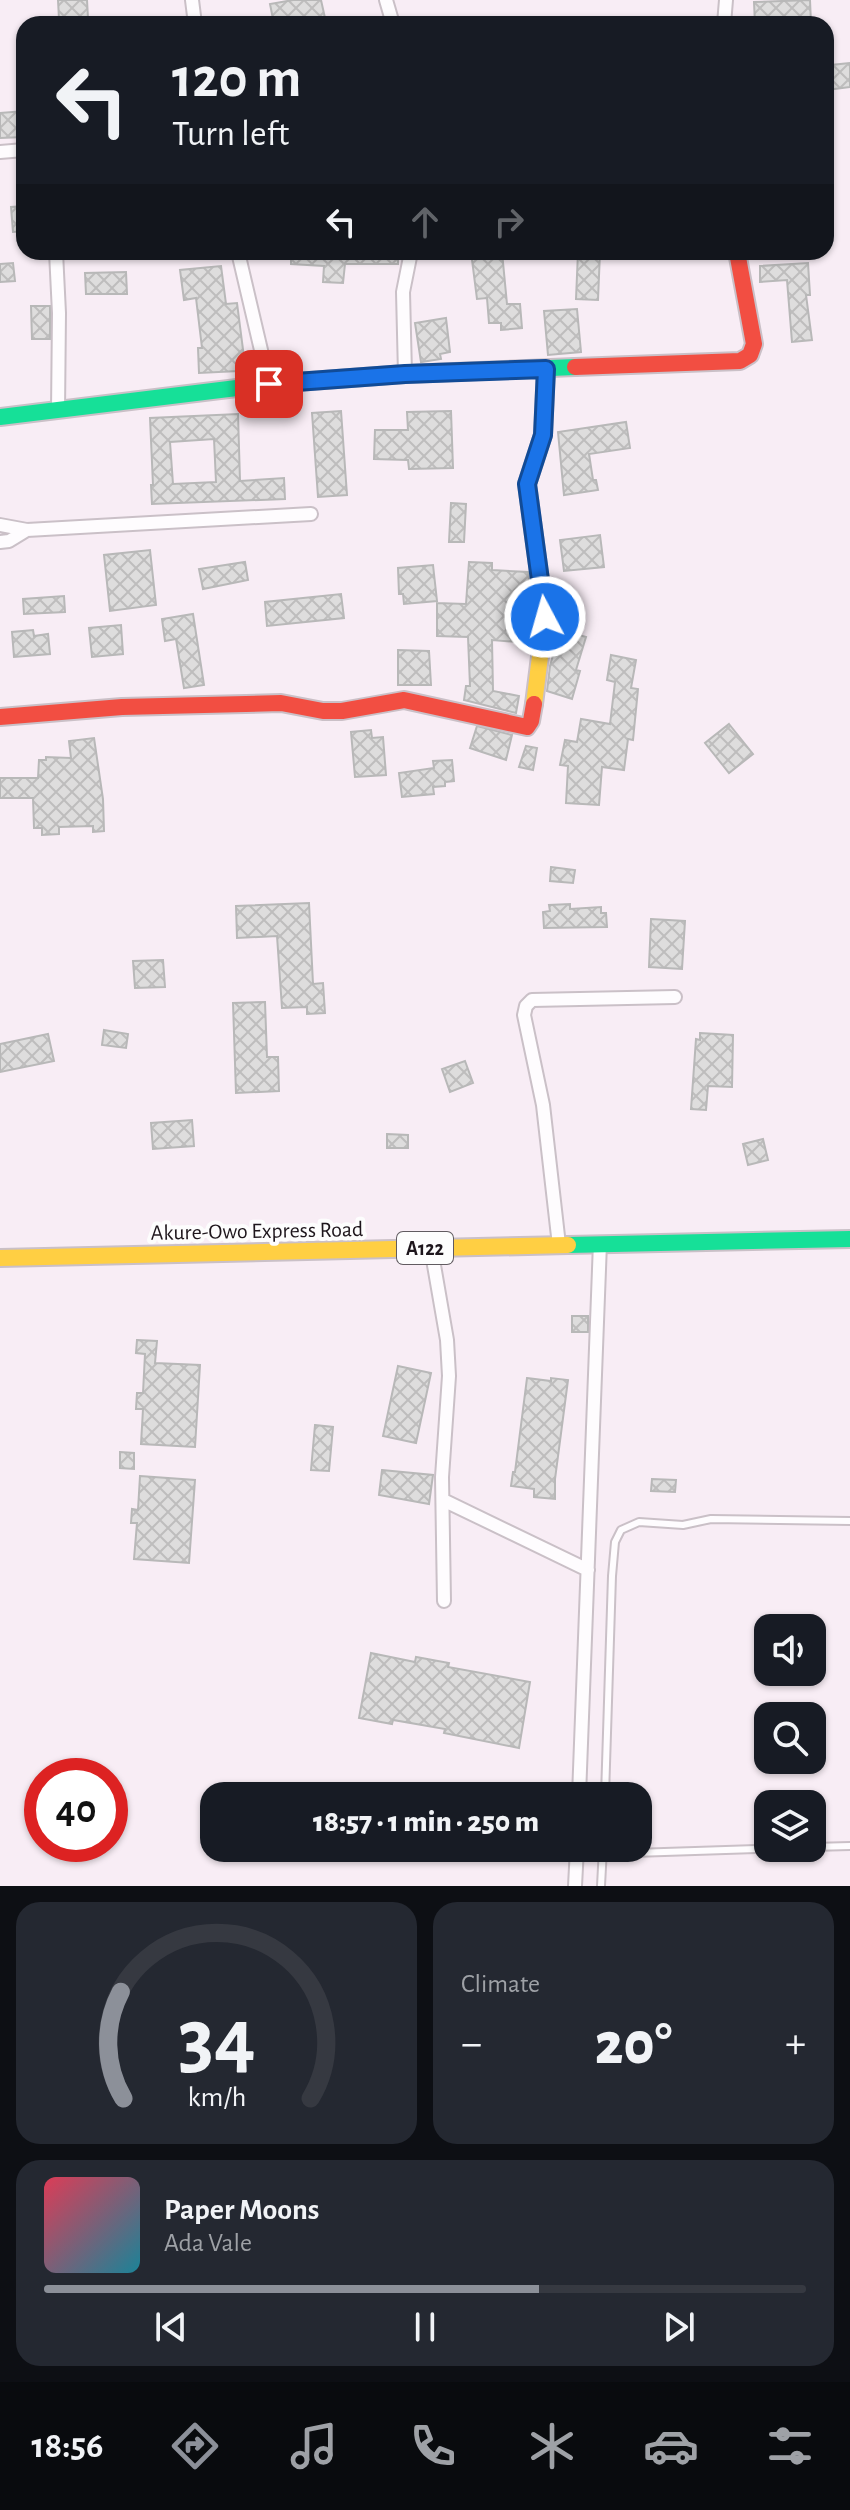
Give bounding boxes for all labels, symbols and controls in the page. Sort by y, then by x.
icon: left [40,48,144,152]
text: 120 m [172,51,301,107]
text: Turn left [172,116,289,152]
icon: left [319,200,363,244]
icon: ahead [403,200,447,244]
icon: right [487,200,531,244]
pin [235,350,303,418]
icon: arrive [247,362,291,406]
position arrow [503,575,587,659]
street label: Akure-Owo Express Road [150,1218,364,1244]
road number: A122 [397,1232,453,1264]
map controls [754,1614,826,1862]
button: sound [754,1614,826,1686]
button: search [754,1702,826,1774]
speed limit sign: 40 [24,1758,128,1862]
button: layers [754,1790,826,1862]
text: 18:57 · 1 min · 250 m [313,1807,539,1837]
text: Climate [461,1971,540,1997]
text: 34 [178,1998,255,2082]
text: 20° [595,2015,672,2075]
text: − [461,2022,482,2066]
text: + [785,2022,806,2066]
text: km/h [187,2083,246,2112]
text: Paper Moons [164,2195,319,2225]
text: Ada Vale [164,2230,252,2256]
icon: previous [149,2305,193,2349]
icon: pause [403,2305,447,2349]
icon: next [657,2305,701,2349]
icon: directions [167,2418,223,2474]
icon: music [286,2418,342,2474]
icon: phone [405,2418,461,2474]
icon: climate [524,2418,580,2474]
icon: car [643,2418,699,2474]
icon: filters [762,2418,818,2474]
text: 18:56 [32,2428,103,2464]

